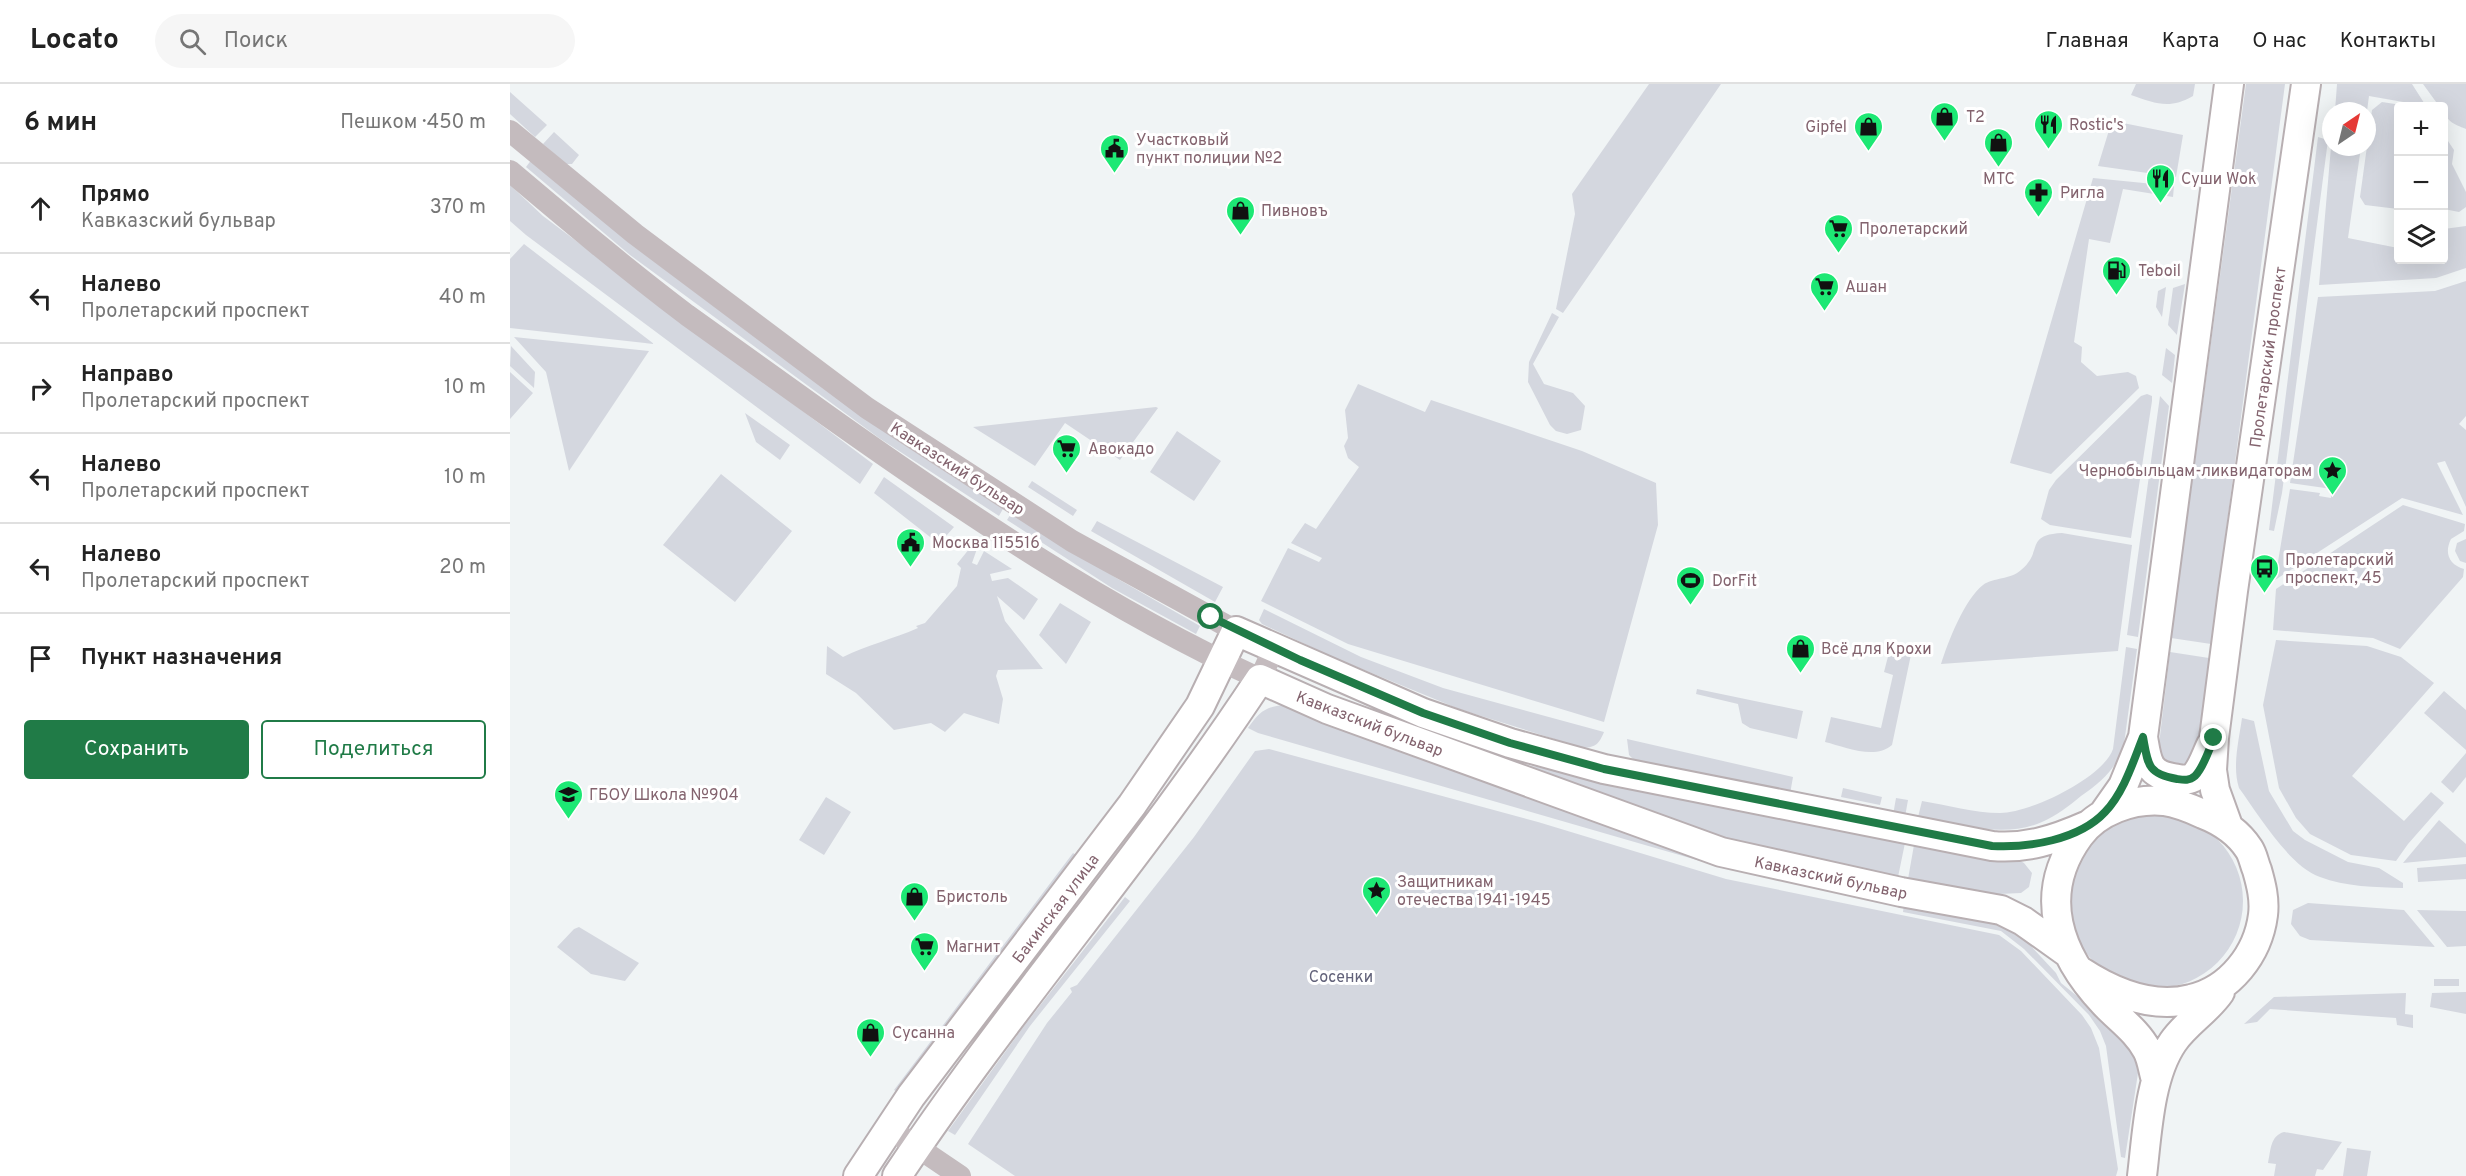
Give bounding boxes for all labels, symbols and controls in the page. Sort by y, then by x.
search box [155,14,575,68]
text: Locato [30,23,119,59]
icon: search [176,25,209,58]
text: Поиск [224,28,288,55]
text: Главная [2045,28,2129,55]
text: Карта [2162,28,2219,55]
text: О нас [2252,28,2307,55]
text: Контакты [2340,28,2436,55]
shop icon: T2 [1929,100,1961,142]
north arrow [2322,102,2376,156]
map controls [2394,102,2448,264]
button: + [2394,102,2448,156]
text: 6 мин [24,107,97,140]
place label: T2 [1966,108,1985,128]
restaurant icon: Rostic's [2032,108,2064,150]
text: Пешком · 450 m [340,110,486,136]
shop icon: Gipfel [1852,110,1884,152]
place label: Rostic's [2069,116,2124,136]
place label: Gipfel [1805,118,1847,138]
shop icon: МТС [1983,126,2015,168]
place label: Участковый пункт полиции №2 [1136,131,1282,169]
public building icon: Участковый пункт полиции №2 [1099,132,1131,174]
button: − [2394,156,2448,210]
restaurant icon: Суши Wok [2144,162,2176,204]
place label: МТС [1983,170,2015,190]
place label: Суши Wok [2181,170,2257,190]
pharmacy icon: Ригла [2023,176,2055,218]
text: Прямо [81,182,150,209]
place label: Ригла [2060,184,2104,204]
icon: ahead [24,192,57,225]
shop icon: Пивновъ [1224,194,1256,236]
text: 370 m [430,195,486,221]
place label: Пивновъ [1261,202,1328,222]
text: Кавказский бульвар [81,209,276,235]
button: layers [2394,210,2448,264]
supermarket icon: Пролетарский [1822,212,1854,254]
place label: Пролетарский [1859,220,1968,240]
fuel station icon: Teboil [2101,254,2133,296]
place label: Teboil [2138,262,2181,282]
street label: Пролетарский проспект [2246,265,2292,449]
supermarket icon: Ашан [1808,270,1840,312]
text: Налево [81,272,161,299]
place label: Ашан [1845,278,1887,298]
icon: left [24,282,57,315]
text: 40 m [439,285,486,311]
text: Пролетарский проспект [81,299,309,325]
text: Направо [81,362,173,389]
icon: right [24,372,57,405]
text: 10 m [444,375,486,401]
text: Пролетарский проспект [81,389,309,415]
street label: Кавказский бульвар [886,419,1028,521]
supermarket icon: Авокадо [1051,432,1083,474]
place label: Авокадо [1088,440,1154,460]
text: Налево [81,452,161,479]
place icon: Чернобыльцам-ликвидаторам [2317,454,2349,496]
icon: left [24,462,57,495]
place label: Чернобыльцам-ликвидаторам [2079,462,2312,482]
text: 10 m [444,465,486,491]
text: Пролетарский проспект [81,479,309,505]
public building icon: Москва 115516 [895,526,927,568]
place label: Москва 115516 [932,534,1040,554]
text: Налево [81,542,161,569]
place label: Пролетарский проспект, 45 [2285,551,2394,589]
icon: left [24,552,57,585]
bus stop icon: Пролетарский проспект, 45 [2248,552,2280,594]
text: 20 m [439,555,486,581]
sports icon: DorFit [1675,564,1707,606]
text: Пролетарский проспект [81,569,309,595]
place label: DorFit [1712,572,1757,592]
route start [1197,603,1223,629]
shop icon: Всё для Крохи [1784,632,1816,674]
place label: Всё для Крохи [1821,640,1932,660]
icon: arrive [24,642,57,675]
text: Пункт назначения [81,645,282,672]
street label: Кавказский бульвар [1293,688,1446,762]
button: Сохранить [24,720,249,779]
button: Поделиться [261,720,486,779]
route end [2200,724,2226,750]
school or university icon: ГБОУ Школа №904 [552,778,584,820]
place label: ГБОУ Школа №904 [589,786,739,806]
street label: Бакинская улица [1009,851,1104,968]
street label: Кавказский бульвар [1752,853,1909,905]
place label: Защитникам отечества 1941-1945 [1397,873,1551,911]
place icon: Защитникам отечества 1941-1945 [1360,874,1392,916]
shop icon: Бристоль [899,880,931,922]
place label: Бристоль [936,888,1008,908]
supermarket icon: Магнит [909,930,941,972]
place label: Магнит [946,938,1000,958]
park label: Сосенки [1309,968,1373,988]
shop icon: Сусанна [855,1016,887,1058]
place label: Сусанна [892,1024,955,1044]

